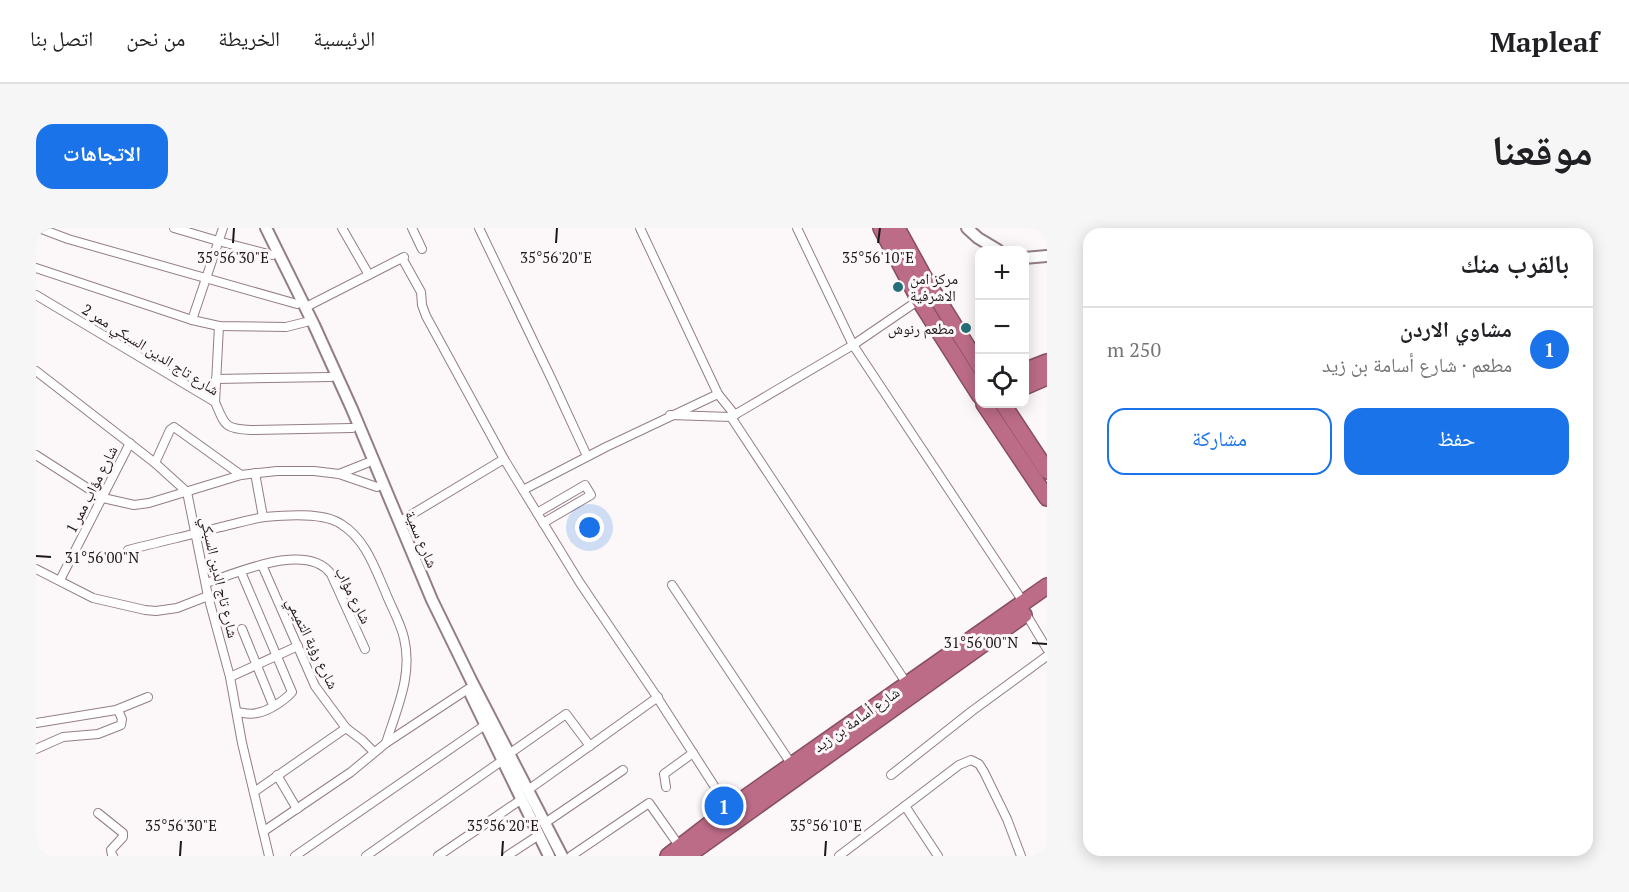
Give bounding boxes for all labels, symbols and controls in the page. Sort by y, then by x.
text: Mapleaf [1490,23,1599,60]
text: اتصل بنا [30,24,93,52]
text: من نحن [126,24,185,52]
text: الخريطة [218,24,280,52]
text: الرئيسية [313,24,375,52]
text: موقعنا [1492,121,1593,177]
button: الاتجاهات [36,124,168,189]
map controls [975,246,1029,408]
button: + [975,246,1029,300]
text: بالقرب منك [1461,246,1569,280]
text: 35°56'30"E [197,247,269,267]
text: 35°56'20"E [520,247,592,267]
text: 35°56'10"E [842,247,914,267]
place label: مركز امن الاشرفية [910,268,958,305]
marker: مركز امن الاشرفية [891,280,905,294]
street label: شارع تاج الدين السبكي ممر 2 [77,299,224,402]
button: − [975,300,1029,354]
text: مشاوي الاردن [1400,314,1512,343]
place label: مطعم رنوش [888,318,954,339]
marker: مطعم رنوش [959,321,973,335]
text: 250 m [1107,336,1161,363]
text: 1 [1544,336,1555,363]
text: مطعم · شارع أسامة بن زيد [1322,351,1512,378]
button: locate [975,354,1029,408]
button: مشاركة [1107,408,1332,475]
button: حفظ [1344,408,1569,475]
street label: شارع مؤاب ممر 1 [60,442,123,537]
street label: شارع سمية [400,507,443,571]
your location [575,513,604,542]
street label: شارع تاج الدين السبكي [194,514,244,640]
text: 31°56'00"N [65,547,139,567]
street label: شارع مؤاب [330,563,377,627]
street label: شارع رؤبة التميمي [280,594,344,694]
text: 31°56'00"N [944,632,1018,652]
street label: شارع أسامة بن زيد [809,682,904,757]
pin: 1 [704,784,744,828]
text: 35°56'30"E [145,815,217,835]
text: 35°56'20"E [467,815,539,835]
text: 35°56'10"E [790,815,862,835]

